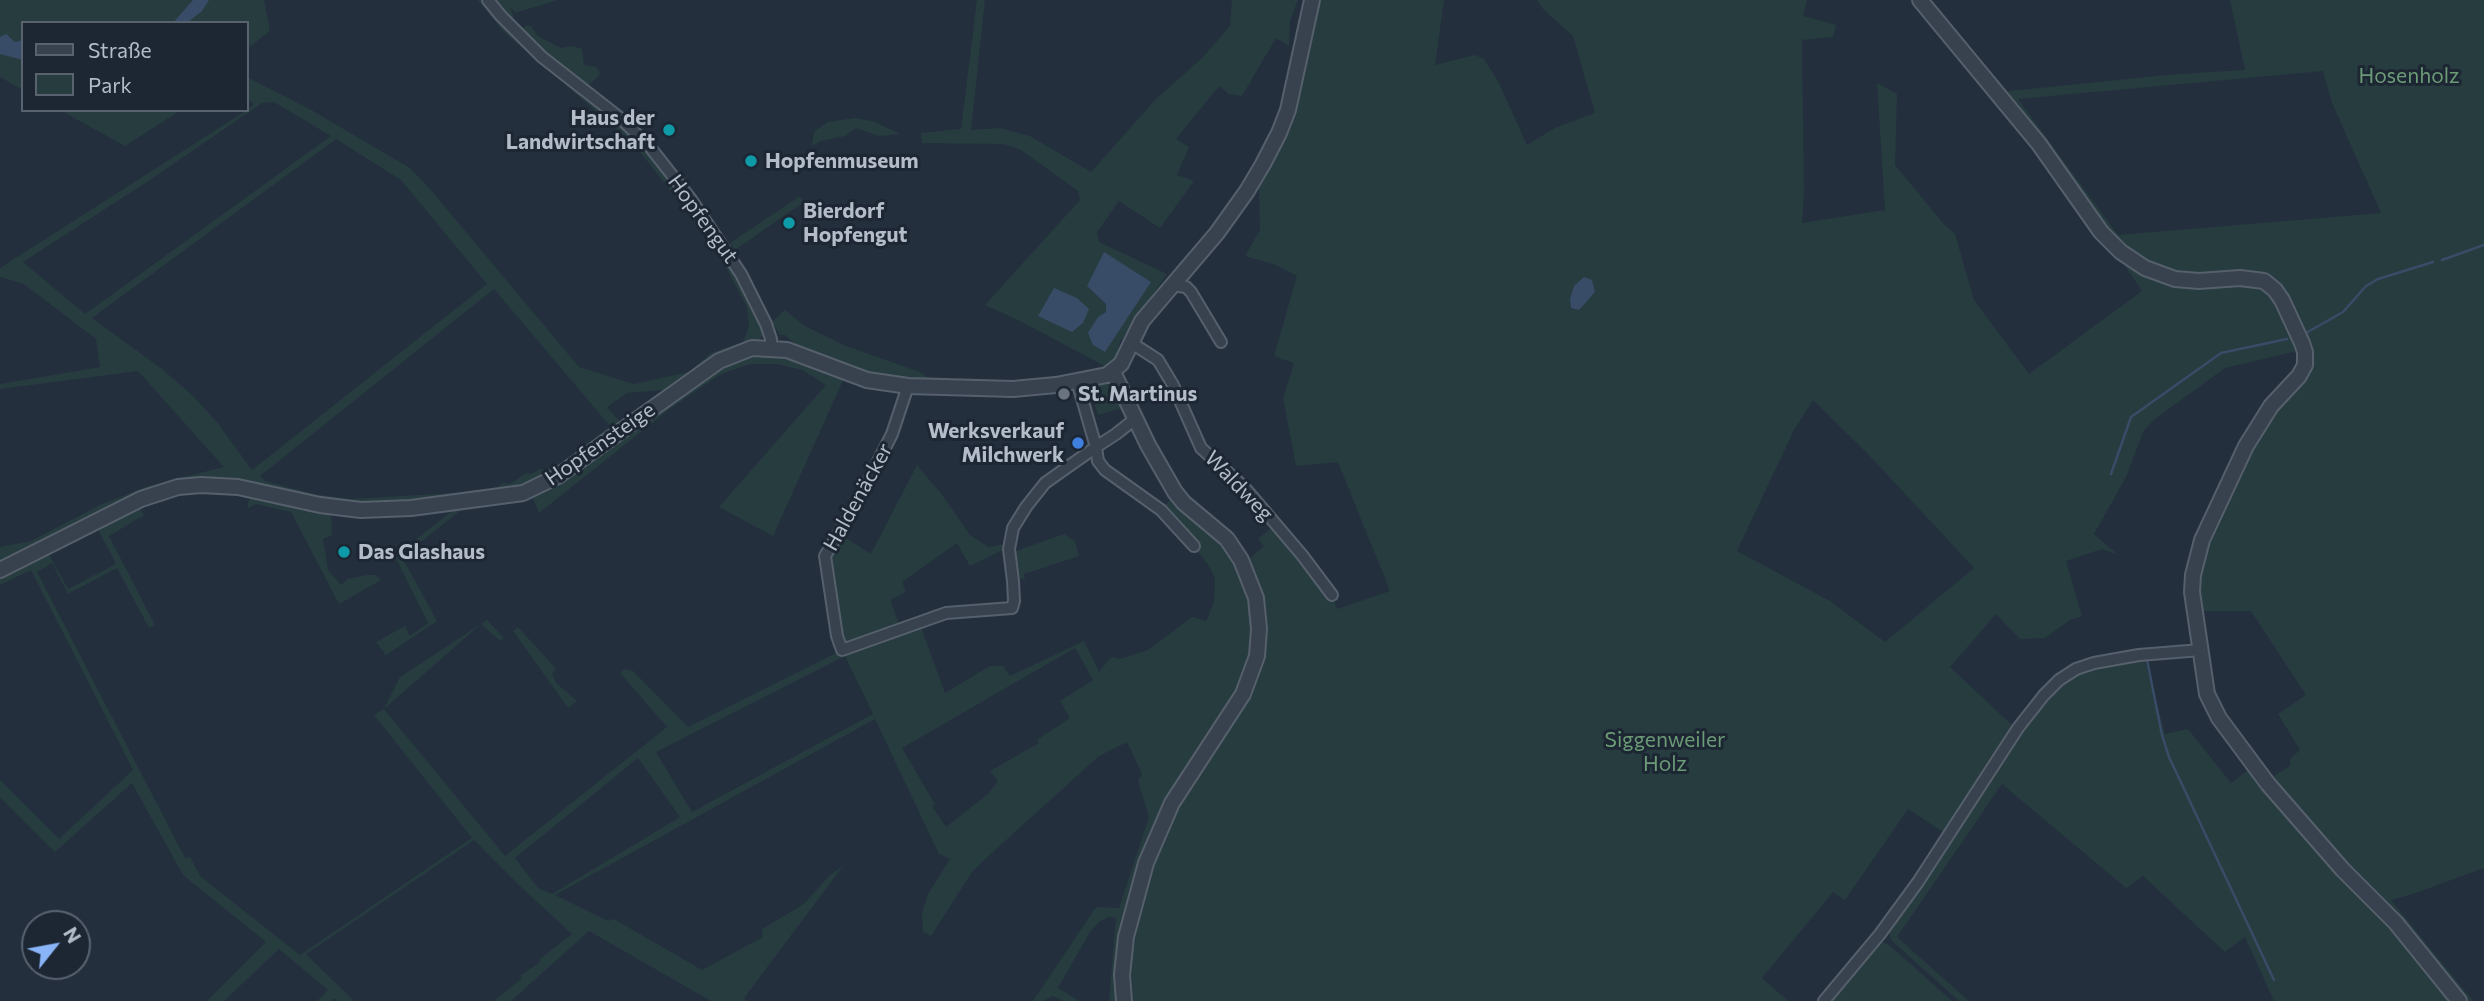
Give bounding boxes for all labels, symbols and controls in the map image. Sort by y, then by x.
legend [21,21,248,112]
text: Straße [88,37,152,62]
park label: Hosenholz [2358,63,2460,89]
text: Park [88,72,132,97]
place label: Haus der Landwirtschaft [506,105,655,155]
marker: Haus der Landwirtschaft [661,122,677,138]
place label: Hopfenmuseum [765,148,919,174]
marker: Hopfenmuseum [743,153,759,169]
street label: Hopfengut [662,170,744,268]
place label: Bierdorf Hopfengut [803,198,907,248]
marker: Bierdorf Hopfengut [781,215,797,231]
place label: St. Martinus [1078,381,1197,407]
marker: St. Martinus [1056,386,1072,402]
street label: Hopfensteige [540,397,660,491]
place label: Werksverkauf Milchwerk [928,418,1064,468]
marker: Werksverkauf Milchwerk [1070,435,1086,451]
street label: Haldenäcker [818,439,898,555]
street label: Waldweg [1199,446,1279,526]
place label: Das Glashaus [358,539,485,565]
marker: Das Glashaus [336,544,352,560]
park label: Siggenweiler Holz [1605,727,1725,777]
north arrow [21,910,91,980]
text: N [59,923,86,947]

